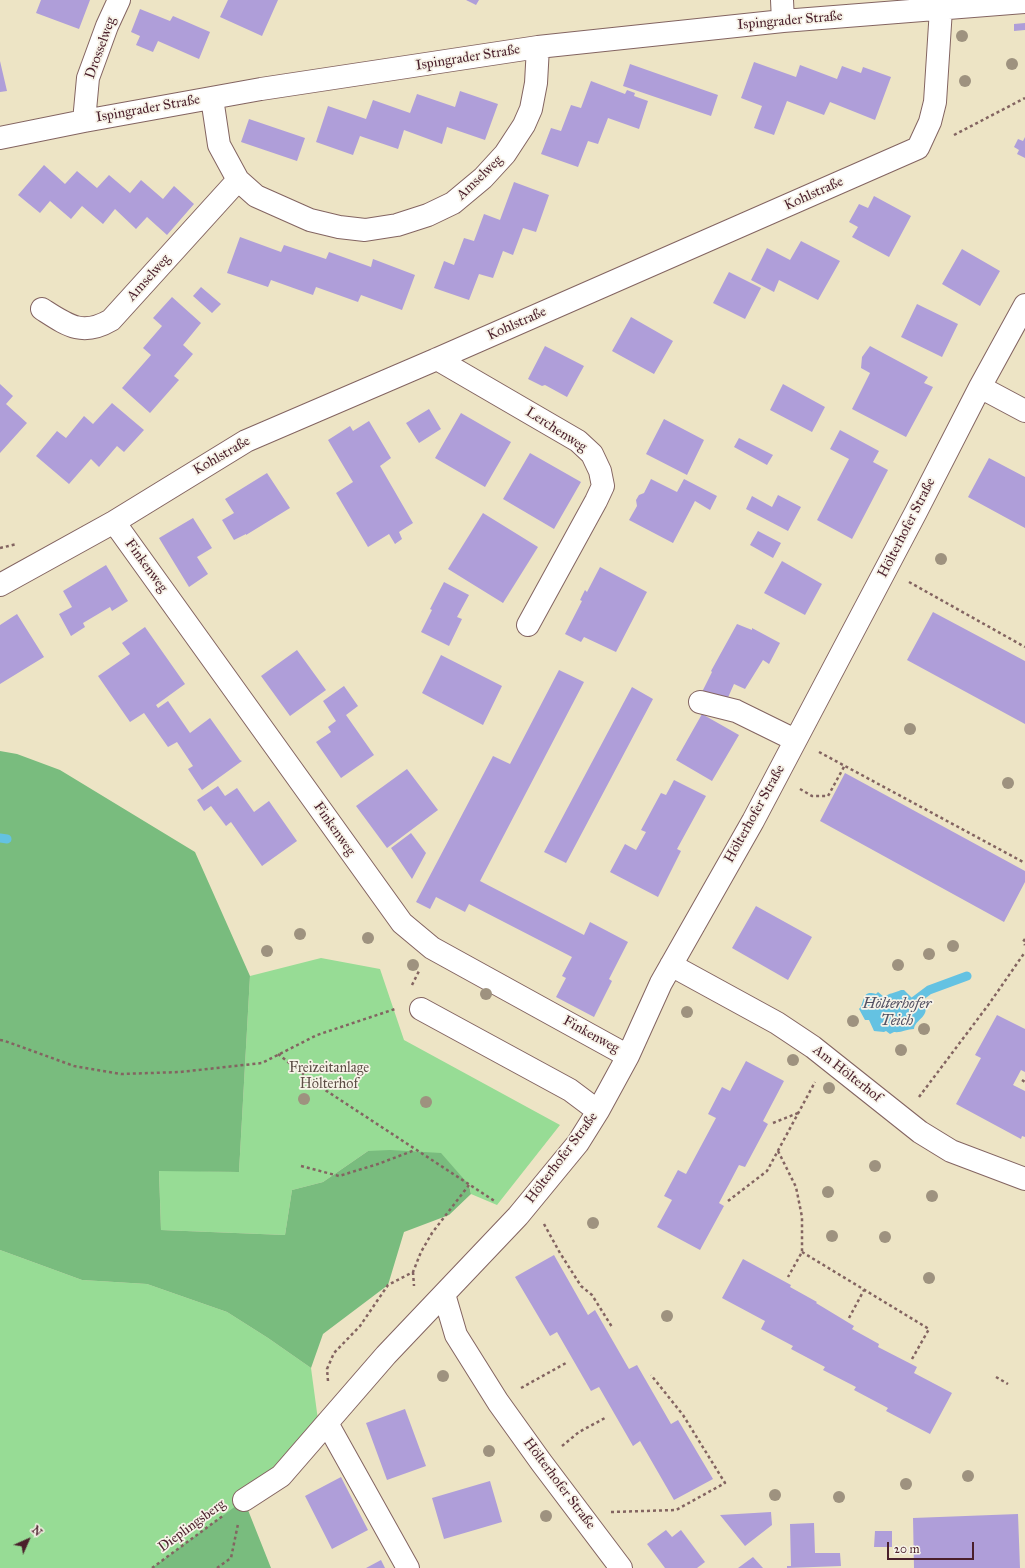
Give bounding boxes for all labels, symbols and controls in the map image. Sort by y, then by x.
street label: Ispingrader Straße [737,8,843,34]
street label: Drosselweg [82,15,120,81]
street label: Ispingrader Straße [415,41,521,75]
street label: Ispingrader Straße [95,92,201,126]
street label: Amselweg [454,152,506,204]
street label: Kohlstraße [782,174,846,214]
street label: Amselweg [124,251,174,305]
street label: Kohlstraße [485,304,549,344]
street label: Lerchenweg [522,404,590,456]
street label: Kohlstraße [191,433,253,479]
street label: Hölterhofer Straße [875,475,939,581]
street label: Finkenweg [121,536,171,596]
street label: Hölterhofer Straße [721,762,789,866]
street label: Finkenweg [309,799,359,859]
water label: Hölterhofer Teich [863,995,931,1030]
street label: Finkenweg [560,1013,622,1057]
street label: Am Hölterhof [809,1042,885,1106]
park label: Freizeitanlage Hölterhof [289,1061,369,1094]
street label: Hölterhofer Straße [522,1109,602,1207]
street label: Hölterhofer Straße [519,1435,599,1533]
street label: Dieplingsberg [155,1496,229,1556]
north arrow [8,1520,48,1560]
text: N [29,1523,45,1539]
scale bar [889,1534,976,1560]
text: 20 m [894,1542,920,1556]

